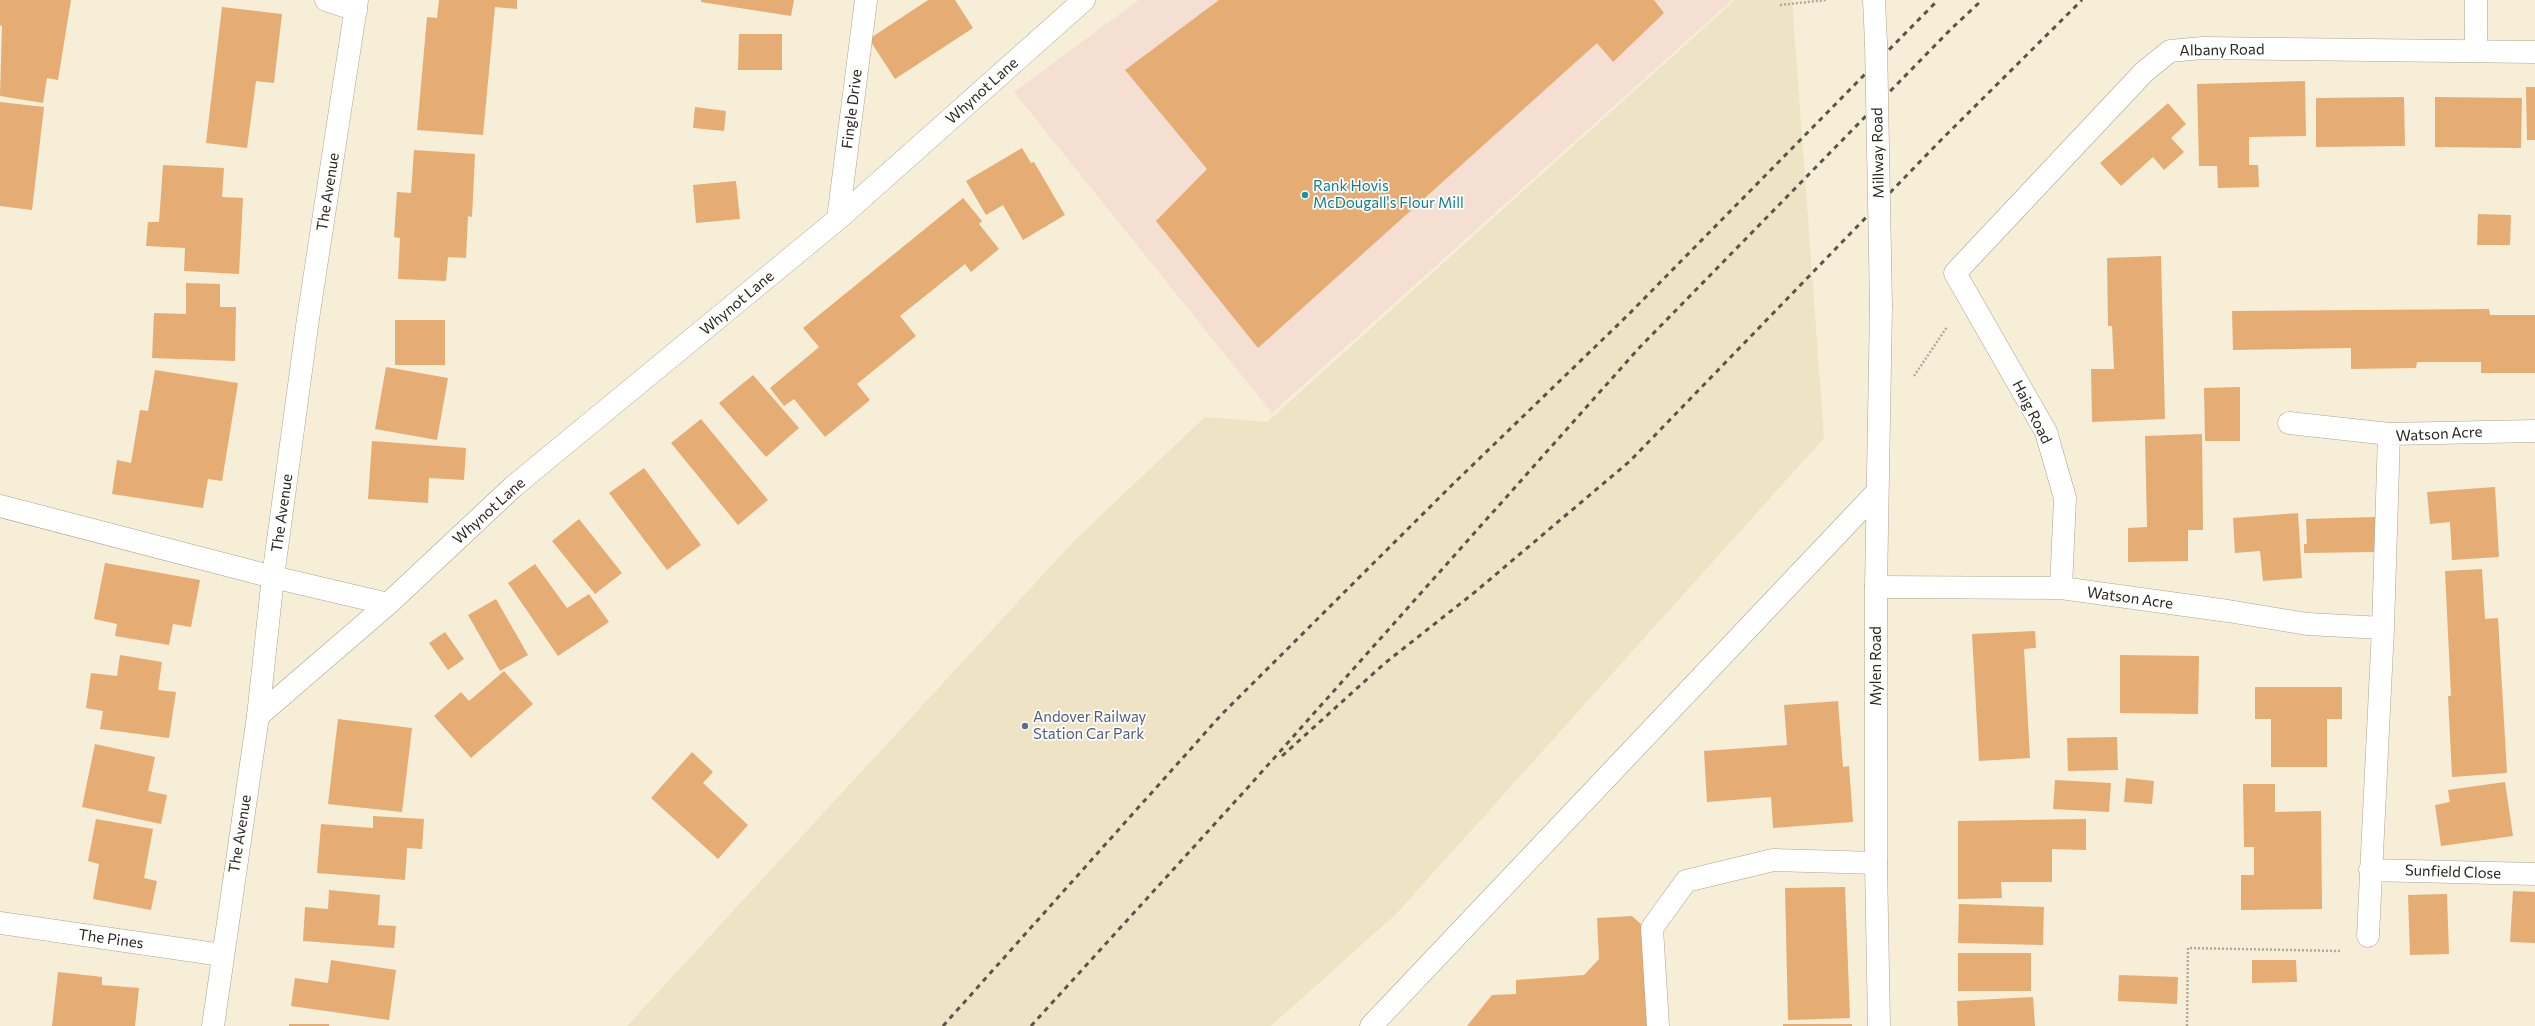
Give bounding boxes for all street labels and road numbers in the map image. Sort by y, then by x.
street label: Albany Road [2179,40,2265,60]
street label: Whynot Lane [942,54,1022,128]
street label: Fingle Drive [838,68,866,150]
street label: Millway Road [1868,107,1888,199]
street label: The Avenue [313,152,343,232]
street label: Whynot Lane [696,267,778,339]
street label: Haig Road [2008,377,2056,447]
street label: Watson Acre [2395,423,2483,445]
street label: The Avenue [268,473,296,553]
street label: Whynot Lane [449,474,529,548]
street label: Watson Acre [2086,583,2174,613]
street label: Mylen Road [1867,626,1885,706]
street label: The Avenue [225,794,255,874]
street label: Sunfield Close [2404,861,2502,883]
street label: The Pines [77,926,145,952]

